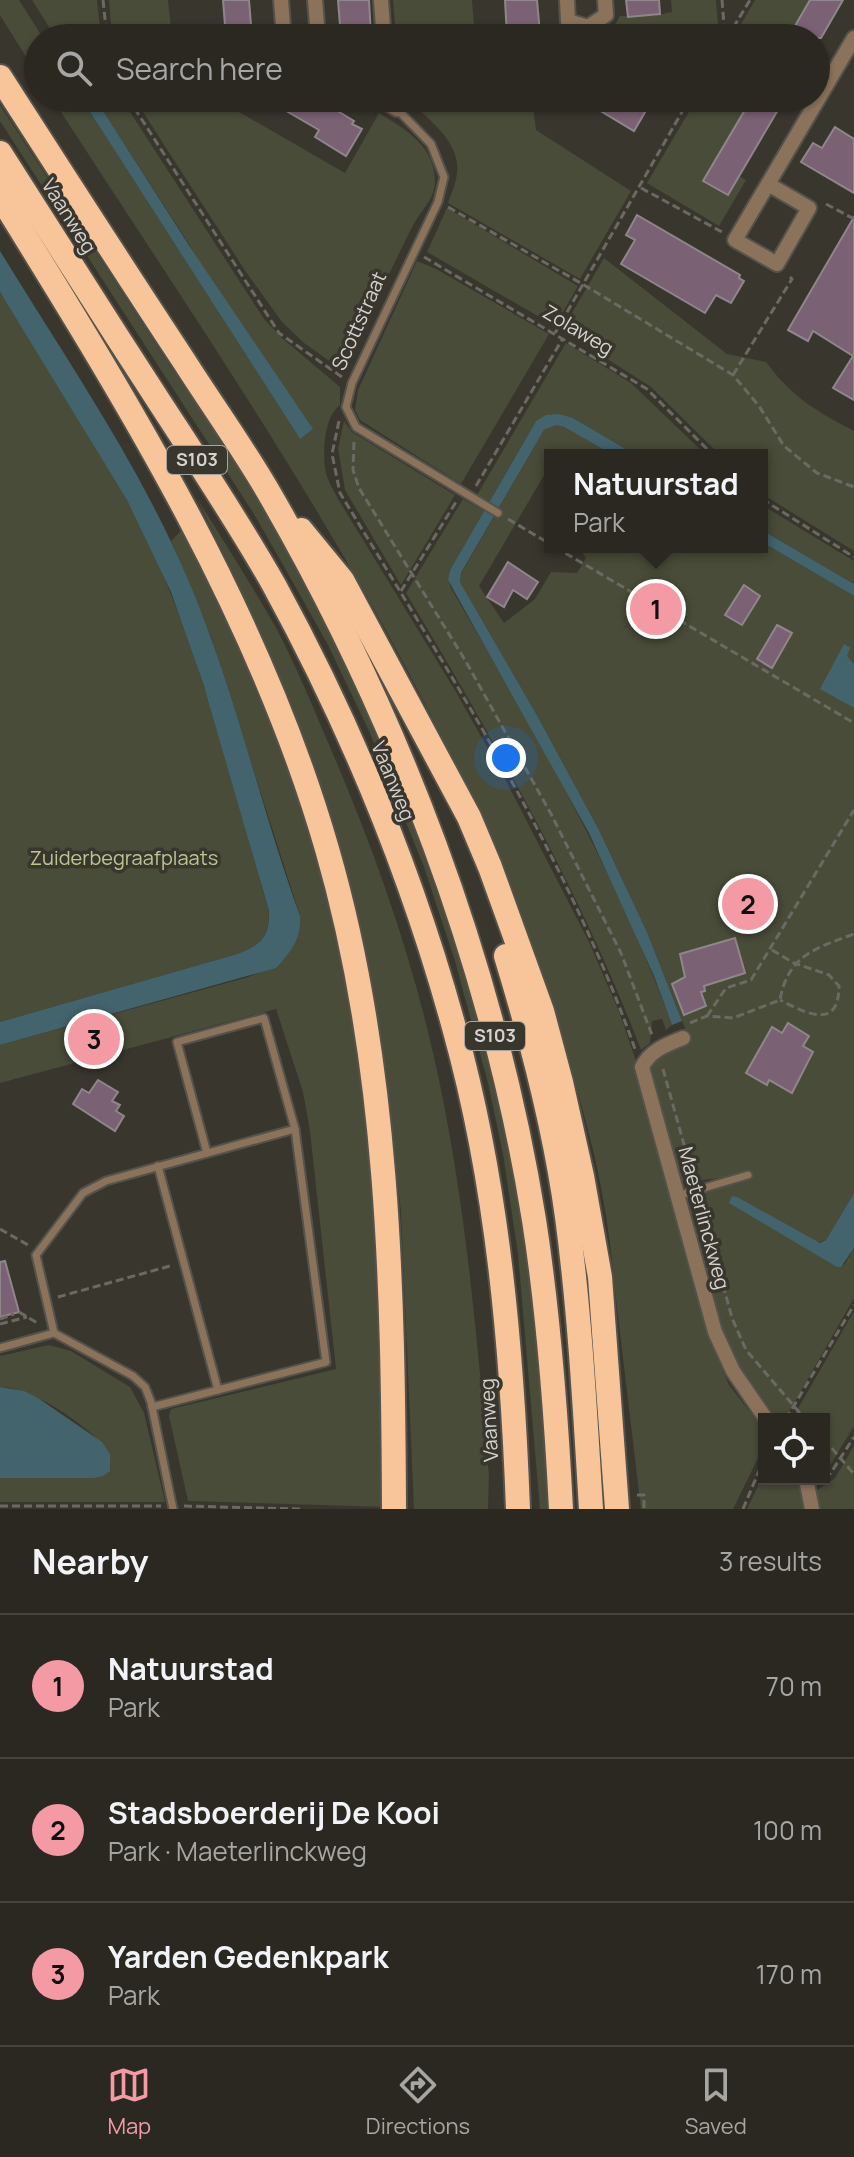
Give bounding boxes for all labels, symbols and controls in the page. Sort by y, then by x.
search box [24,24,830,112]
icon: search [52,46,96,90]
text: Search here [116,48,283,89]
street label: Vaanweg [36,173,103,258]
street label: Scottstraat [325,267,392,374]
street label: Zolaweg [538,298,619,361]
road number: S103 [167,446,227,474]
popup [544,449,768,553]
text: Natuurstad [573,463,739,504]
text: Park [573,504,625,540]
pin: 1 [630,579,682,639]
street label: Vaanweg [365,737,422,825]
your location [486,738,526,778]
park label: Zuiderbegraafplaats [30,844,218,871]
pin: 2 [722,874,774,934]
pin: 3 [68,1009,120,1069]
road number: S103 [465,1022,525,1050]
street label: Maeterlinckweg [672,1144,737,1292]
street label: Vaanweg [473,1378,504,1463]
map controls [758,1413,830,1485]
button: locate [758,1413,830,1485]
text: Nearby [32,1538,148,1584]
text: 3 results [719,1543,822,1579]
text: Natuurstad [108,1648,274,1689]
text: 1 [52,1668,64,1704]
text: 70 m [766,1668,822,1704]
text: Park [108,1689,160,1725]
text: Stadsboerderij De Kooi [108,1792,440,1833]
text: 2 [50,1812,66,1848]
text: 100 m [753,1812,822,1848]
text: Park · Maeterlinckweg [108,1833,367,1869]
text: Yarden Gedenkpark [108,1936,389,1977]
text: 3 [50,1956,66,1992]
text: 170 m [756,1956,822,1992]
text: Park [108,1977,160,2013]
tab: Map [107,2063,151,2141]
tab: Directions [366,2063,470,2141]
tab: Saved [685,2063,747,2141]

